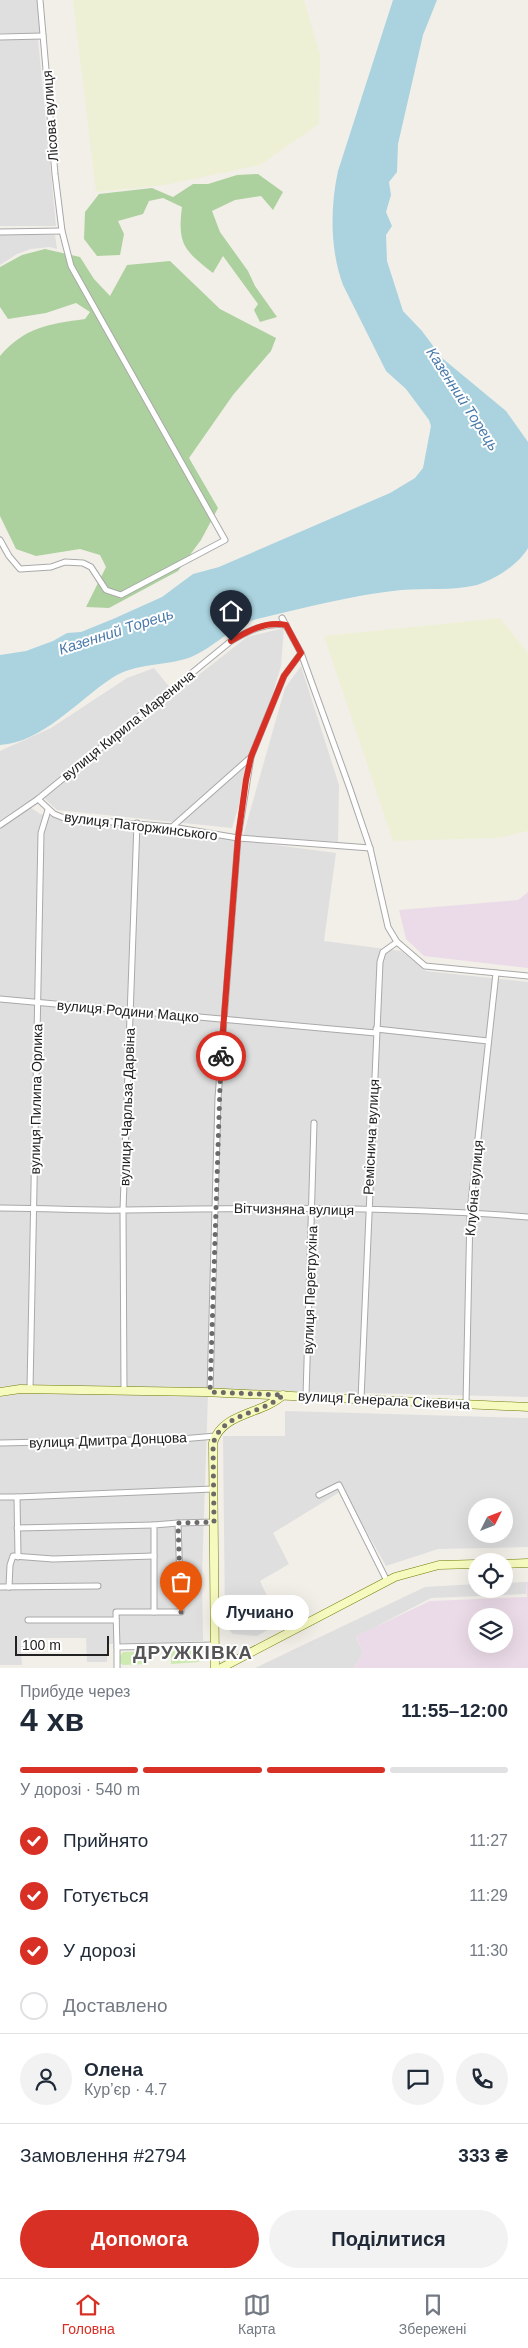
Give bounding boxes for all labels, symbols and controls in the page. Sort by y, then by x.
street label: Лісова вулиця [39,70,61,162]
water label: Казенний Торець [423,344,503,454]
pin [210,590,252,641]
icon: home [217,597,245,625]
water label: Казенний Торець [57,604,176,658]
street label: вулиця Кирила Маренича [58,666,198,784]
street label: вулиця Паторжинського [63,809,219,843]
street label: вулиця Родини Мацко [56,997,200,1025]
street label: вулиця Пилипа Орлика [27,1023,45,1175]
street label: вулиця Чарльза Дарвіна [116,1027,138,1186]
courier [196,1031,246,1081]
icon: bike [207,1042,235,1070]
street label: Реміснича вулиця [360,1079,382,1195]
street label: Клубна вулиця [462,1139,486,1237]
street label: Вітчизняна вулиця [234,1200,354,1218]
street label: вулиця Перетрухіна [300,1225,320,1355]
street label: вулиця Генерала Сікевича [298,1388,471,1413]
street label: вулиця Дмитра Донцова [29,1429,187,1451]
north arrow [468,1498,512,1542]
map controls [468,1498,513,1653]
button: locate [468,1553,513,1598]
pin [160,1561,202,1612]
icon: bag [167,1568,195,1596]
callout: Лучиано [211,1594,308,1630]
text: Лучиано [226,1604,294,1621]
button: layers [468,1608,513,1653]
scale bar [15,1633,109,1656]
text: 100 m [22,1637,61,1653]
district label: ДРУЖКІВКА [133,1642,253,1663]
text: Прибуде через [20,1683,130,1700]
text: 11:55–12:00 [401,1700,508,1721]
text: 4 хв [20,1702,84,1738]
text: У дорозі · 540 m [20,1781,140,1798]
icon: check [20,1827,48,1855]
text: Прийнято [63,1830,148,1851]
text: 11:27 [469,1832,508,1849]
icon: check [20,1882,48,1910]
text: Готується [63,1885,149,1906]
text: 11:29 [469,1887,508,1904]
icon: check [20,1937,48,1965]
text: У дорозі [63,1940,136,1961]
text: 11:30 [469,1942,508,1959]
text: Доставлено [63,1995,168,2016]
button: person [20,2053,72,2105]
button: chat [392,2053,444,2105]
button: phone [456,2053,508,2105]
text: Олена [84,2059,143,2080]
text: Кур’єр · 4.7 [84,2081,167,2098]
text: Замовлення #2794 [20,2145,186,2166]
text: 333 ₴ [458,2145,508,2166]
button: Допомога [20,2210,259,2268]
button: Поділитися [269,2210,508,2268]
tab: Головна [62,2291,115,2337]
tab: Карта [238,2291,276,2337]
tab: Збережені [399,2291,466,2337]

